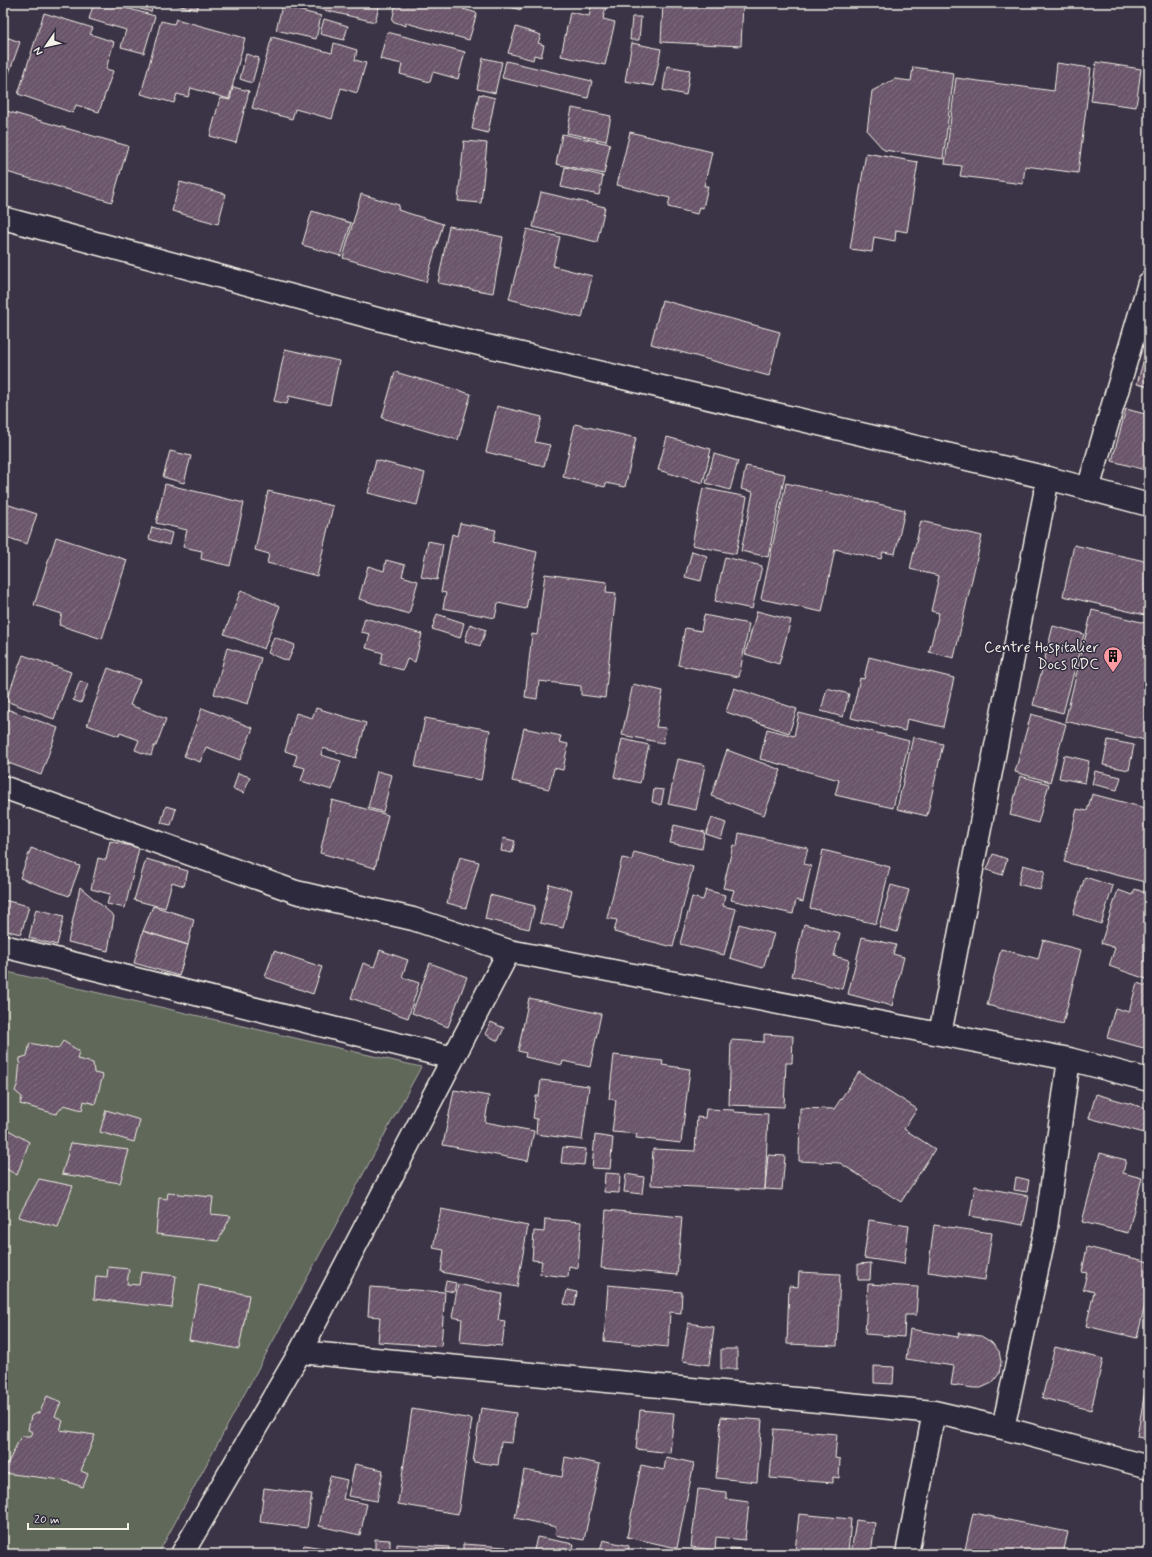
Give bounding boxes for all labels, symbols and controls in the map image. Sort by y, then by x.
north arrow [26,26,66,66]
text: N [31,44,46,58]
place label: Centre Hospitalier Docs RDC [984,638,1099,675]
building icon: Centre Hospitalier Docs RDC [1102,645,1124,673]
scale bar [28,1505,128,1531]
text: 20 m [34,1512,60,1528]

